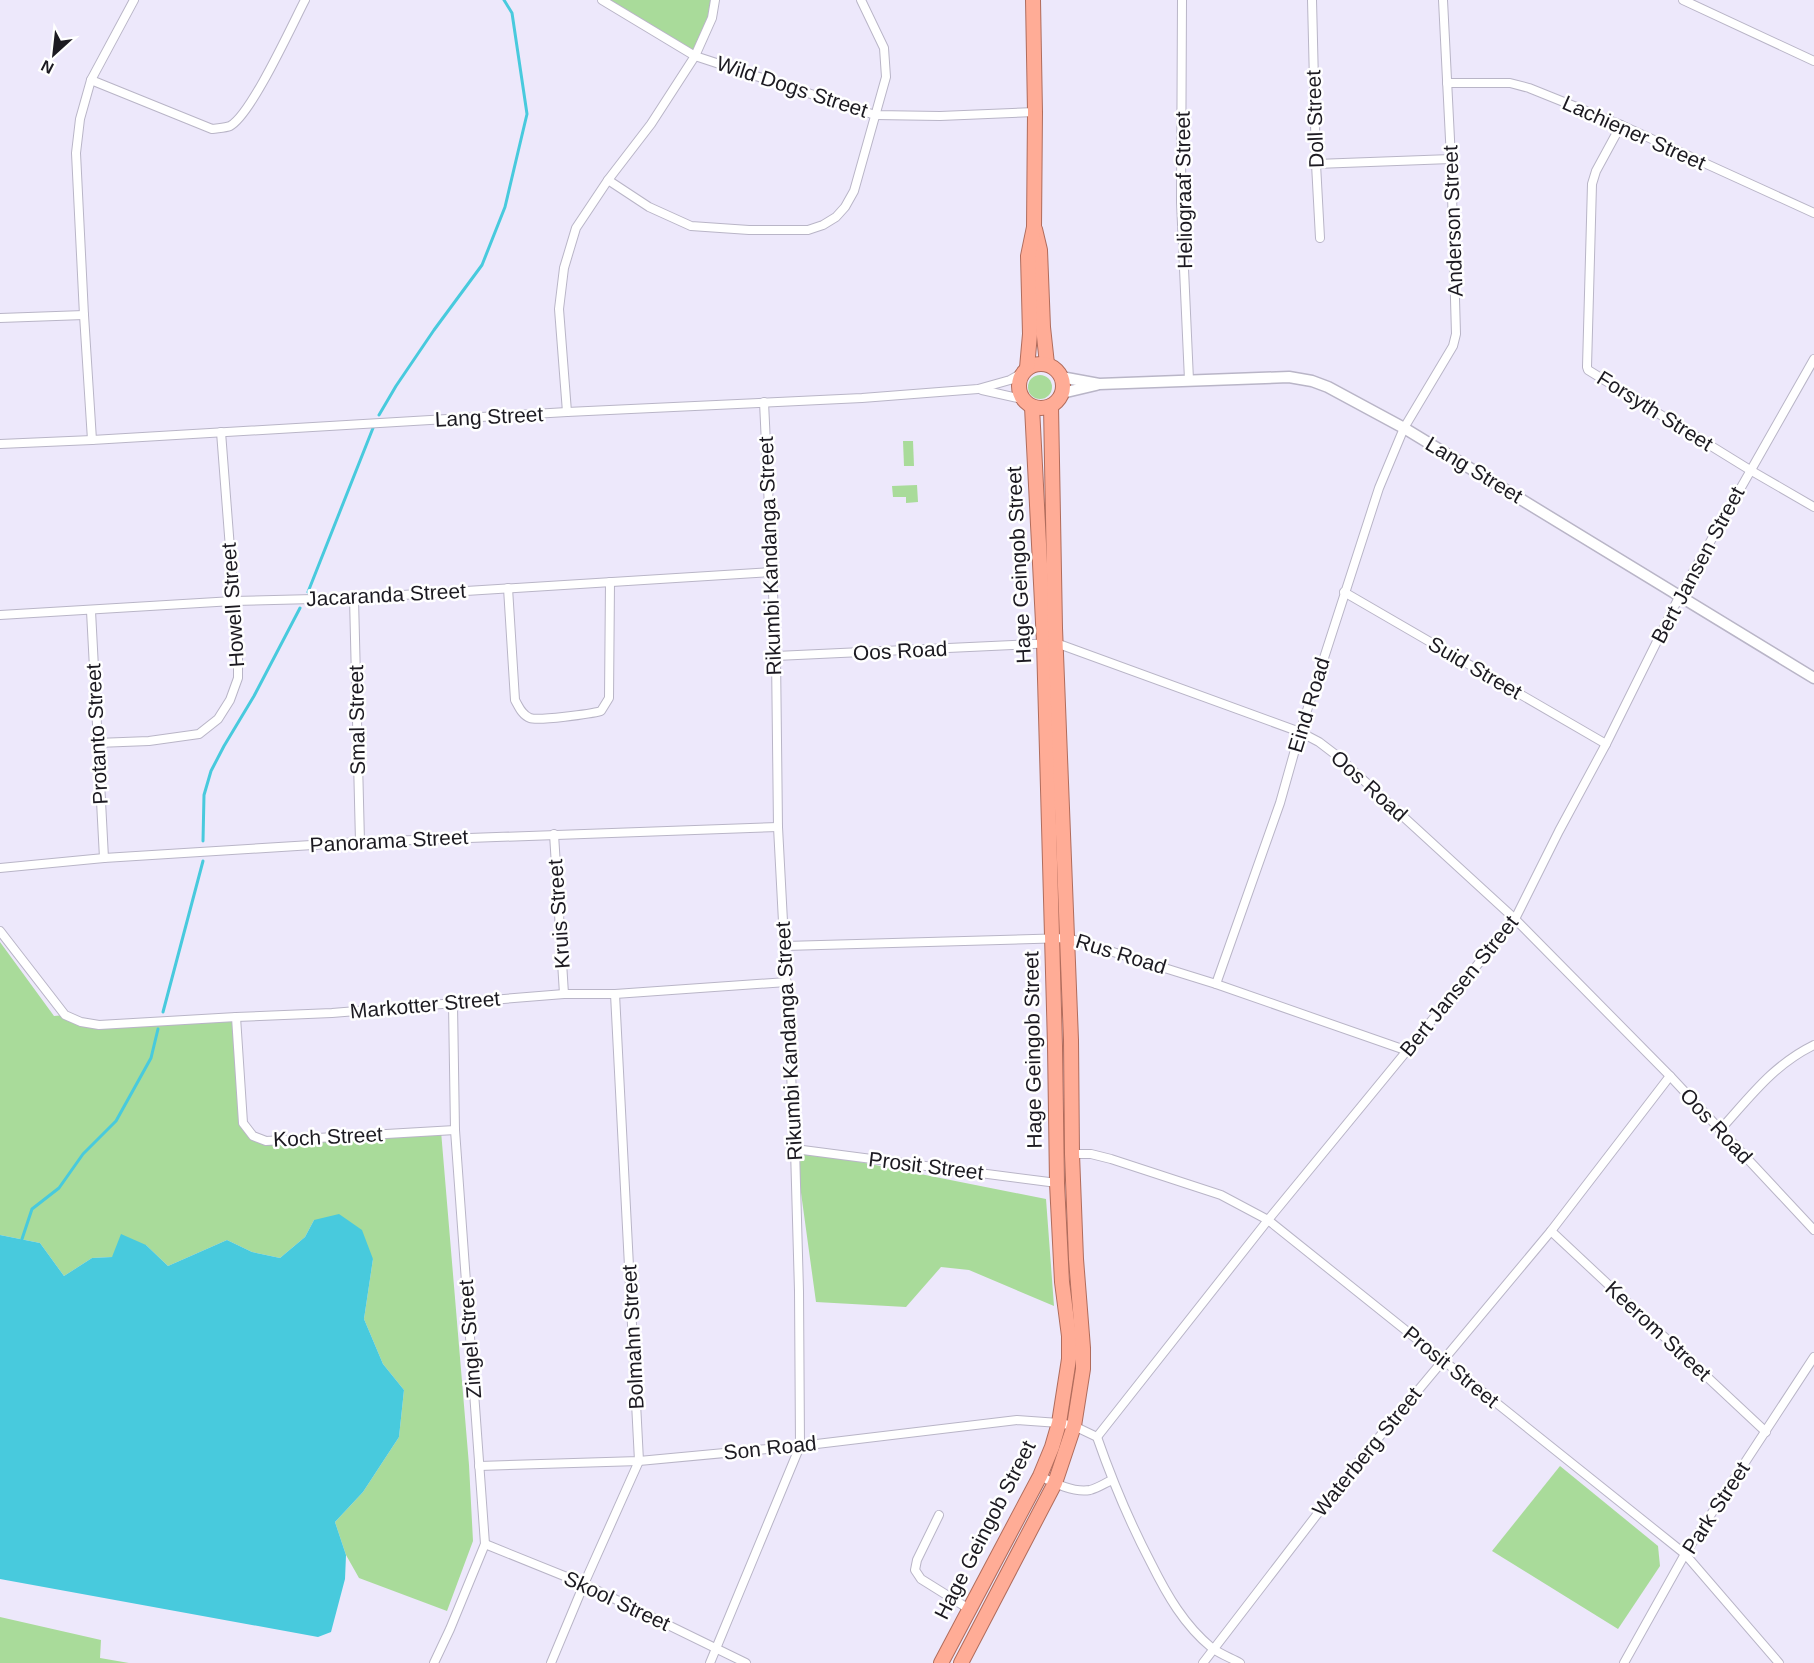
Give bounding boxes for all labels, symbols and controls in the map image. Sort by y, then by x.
north arrow [24,24,84,84]
street label: Wild Dogs Street [714,51,871,122]
text: N [38,57,56,77]
street label: Doll Street [1301,69,1328,168]
street label: Lachiener Street [1559,91,1709,174]
street label: Heliograaf Street [1171,111,1196,269]
street label: Anderson Street [1438,145,1467,297]
street label: Forsyth Street [1593,366,1717,455]
street label: Lang Street [434,402,544,431]
street label: Lang Street [1422,432,1527,507]
street label: Rikumbi Kandanga Street [754,436,785,676]
street label: Hage Geingob Street [1002,466,1035,664]
street label: Bert Jansen Street [1647,482,1749,647]
street label: Howell Street [217,542,248,668]
street label: Jacaranda Street [306,579,467,610]
street label: Suid Street [1425,632,1526,704]
street label: Oos Road [852,637,948,664]
street label: Eind Road [1283,655,1334,755]
street label: Protanto Street [81,663,112,805]
street label: Smal Street [344,665,369,775]
street label: Oos Road [1327,745,1412,826]
street label: Panorama Street [309,825,469,856]
street label: Kruis Street [543,858,574,970]
street label: Bert Jansen Street [1395,911,1522,1061]
street label: Rikumbi Kandanga Street [771,921,806,1161]
street label: Rus Road [1073,929,1169,978]
street label: Hage Geingob Street [1019,951,1046,1149]
street label: Markotter Street [349,986,501,1023]
street label: Oos Road [1676,1083,1757,1168]
street label: Koch Street [273,1122,384,1151]
street label: Prosit Street [867,1147,985,1184]
street label: Bolmahn Street [617,1264,648,1410]
street label: Keerom Street [1601,1276,1716,1385]
street label: Zingel Street [454,1279,485,1399]
street label: Prosit Street [1399,1321,1504,1412]
street label: Waterberg Street [1308,1382,1426,1521]
street label: Son Road [722,1431,818,1464]
street label: Hage Geingob Street [930,1437,1040,1623]
street label: Park Street [1677,1457,1754,1558]
street label: Skool Street [561,1566,674,1635]

